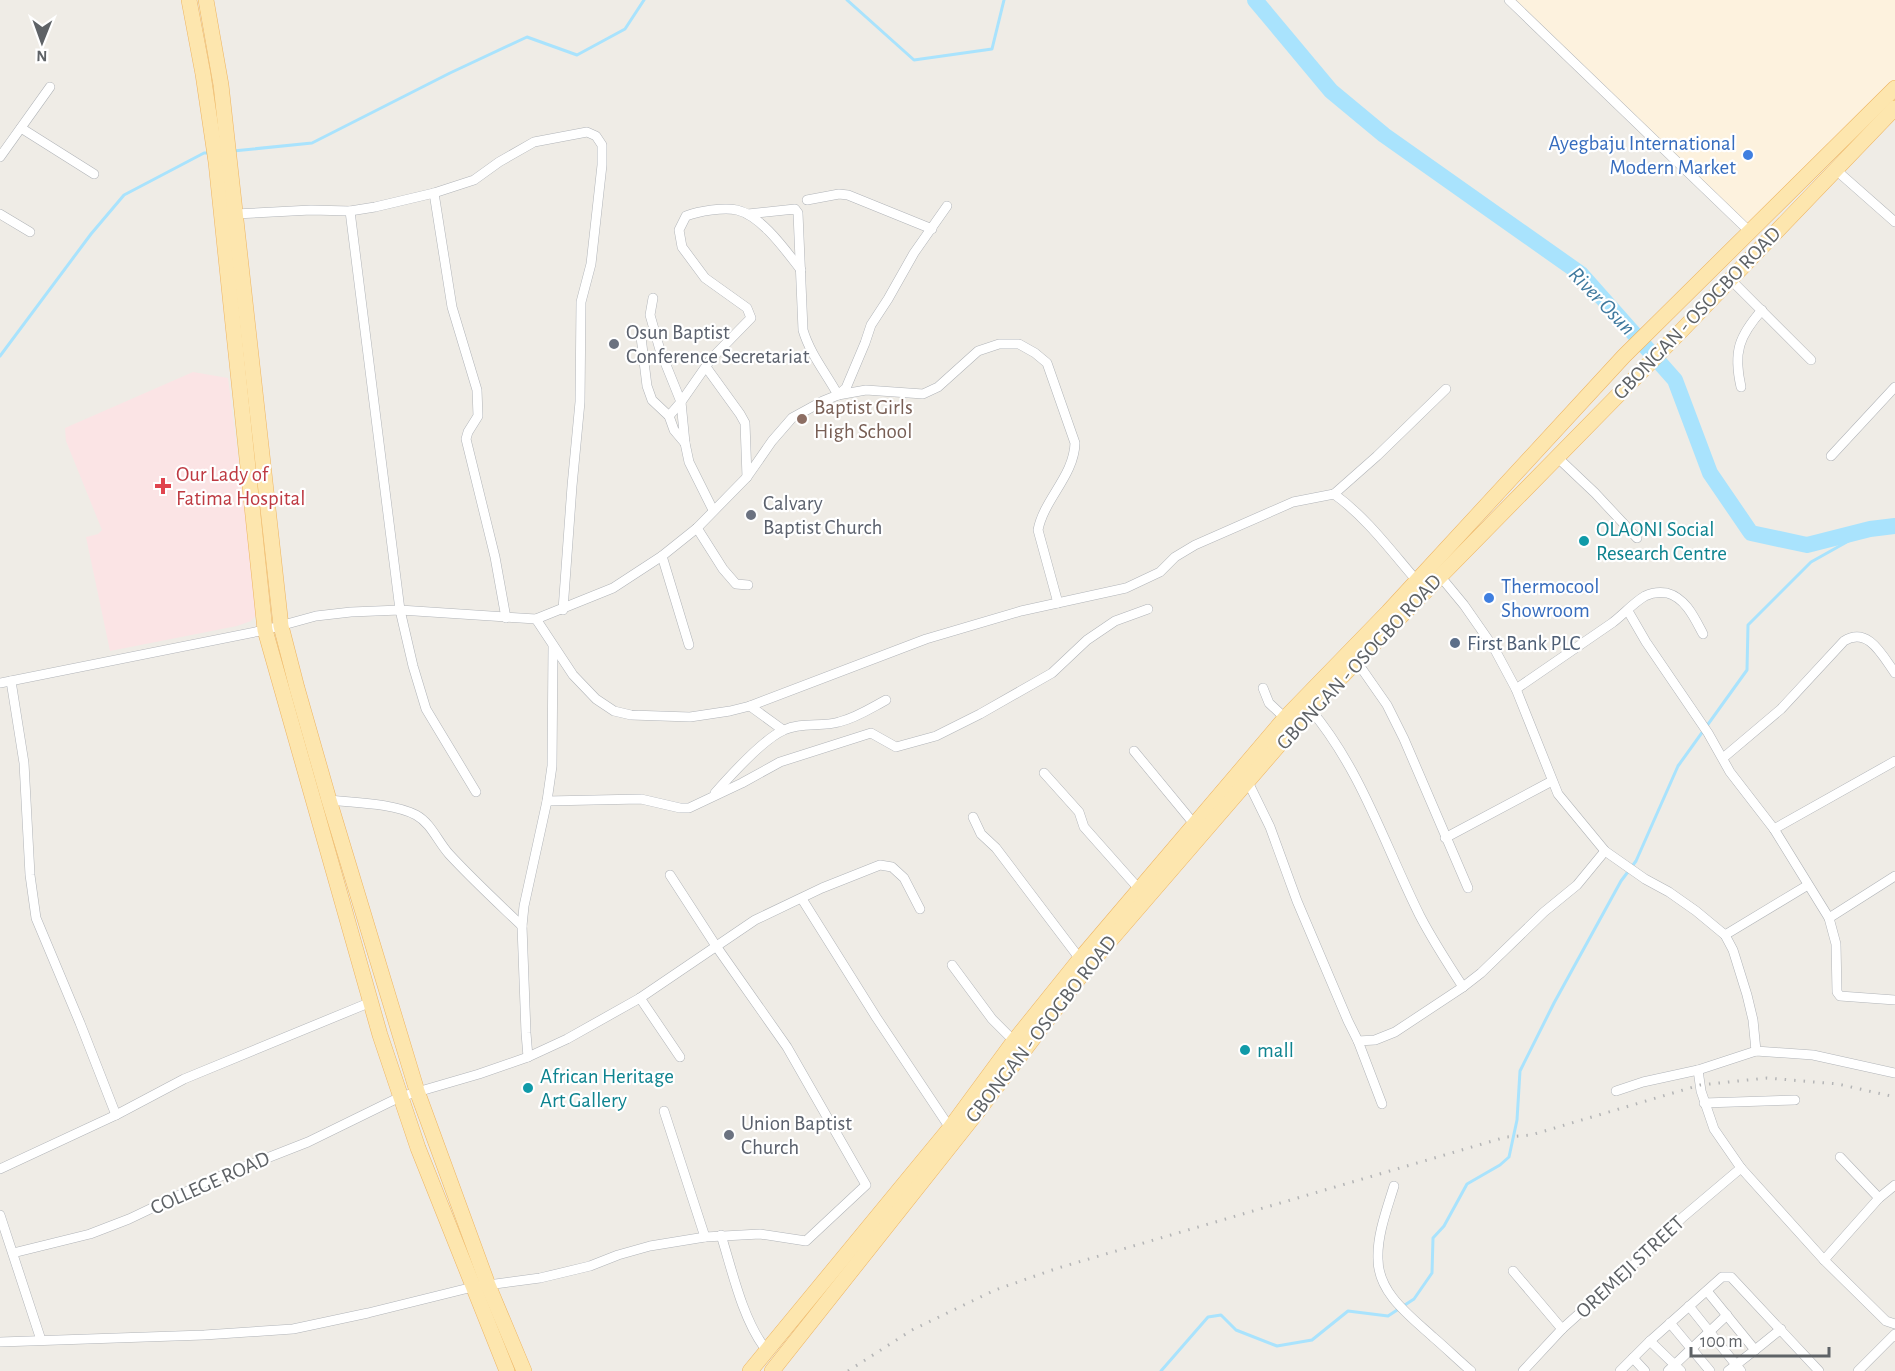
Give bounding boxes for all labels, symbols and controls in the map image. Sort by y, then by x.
north arrow [12,12,72,72]
text: N [36,48,47,64]
place label: Ayegbaju International Modern Market [1548,133,1736,178]
marker: Ayegbaju International Modern Market [1741,148,1755,162]
street label: GBONGAN - OSOGBO ROAD [1609,223,1785,403]
water label: River Osun [1565,263,1639,339]
place label: Osun Baptist Conference Secretariat [626,322,810,367]
marker: Osun Baptist Conference Secretariat [607,337,621,351]
place label: Baptist Girls High School [814,397,913,442]
marker: Baptist Girls High School [795,412,809,426]
place label: Our Lady of Fatima Hospital [176,464,305,509]
marker: Our Lady of Fatima Hospital [154,477,172,495]
place label: Calvary Baptist Church [763,493,883,538]
marker: Calvary Baptist Church [744,508,758,522]
place label: OLAONI Social Research Centre [1596,519,1727,564]
marker: OLAONI Social Research Centre [1577,534,1591,548]
street label: GBONGAN - OSOGBO ROAD [1273,570,1445,754]
place label: Thermocool Showroom [1501,576,1599,621]
marker: Thermocool Showroom [1482,591,1496,605]
place label: First Bank PLC [1467,633,1580,654]
marker: First Bank PLC [1448,636,1462,650]
street label: GBONGAN - OSOGBO ROAD [962,931,1120,1127]
place label: mall [1257,1040,1294,1061]
marker: mall [1238,1043,1252,1057]
place label: African Heritage Art Gallery [540,1066,674,1111]
marker: African Heritage Art Gallery [521,1081,535,1095]
place label: Union Baptist Church [741,1113,852,1158]
marker: Union Baptist Church [722,1128,736,1142]
street label: COLLEGE ROAD [147,1147,273,1219]
street label: OREMEJI STREET [1572,1212,1688,1322]
scale bar [1691,1320,1829,1358]
text: 100 m [1700,1333,1743,1351]

